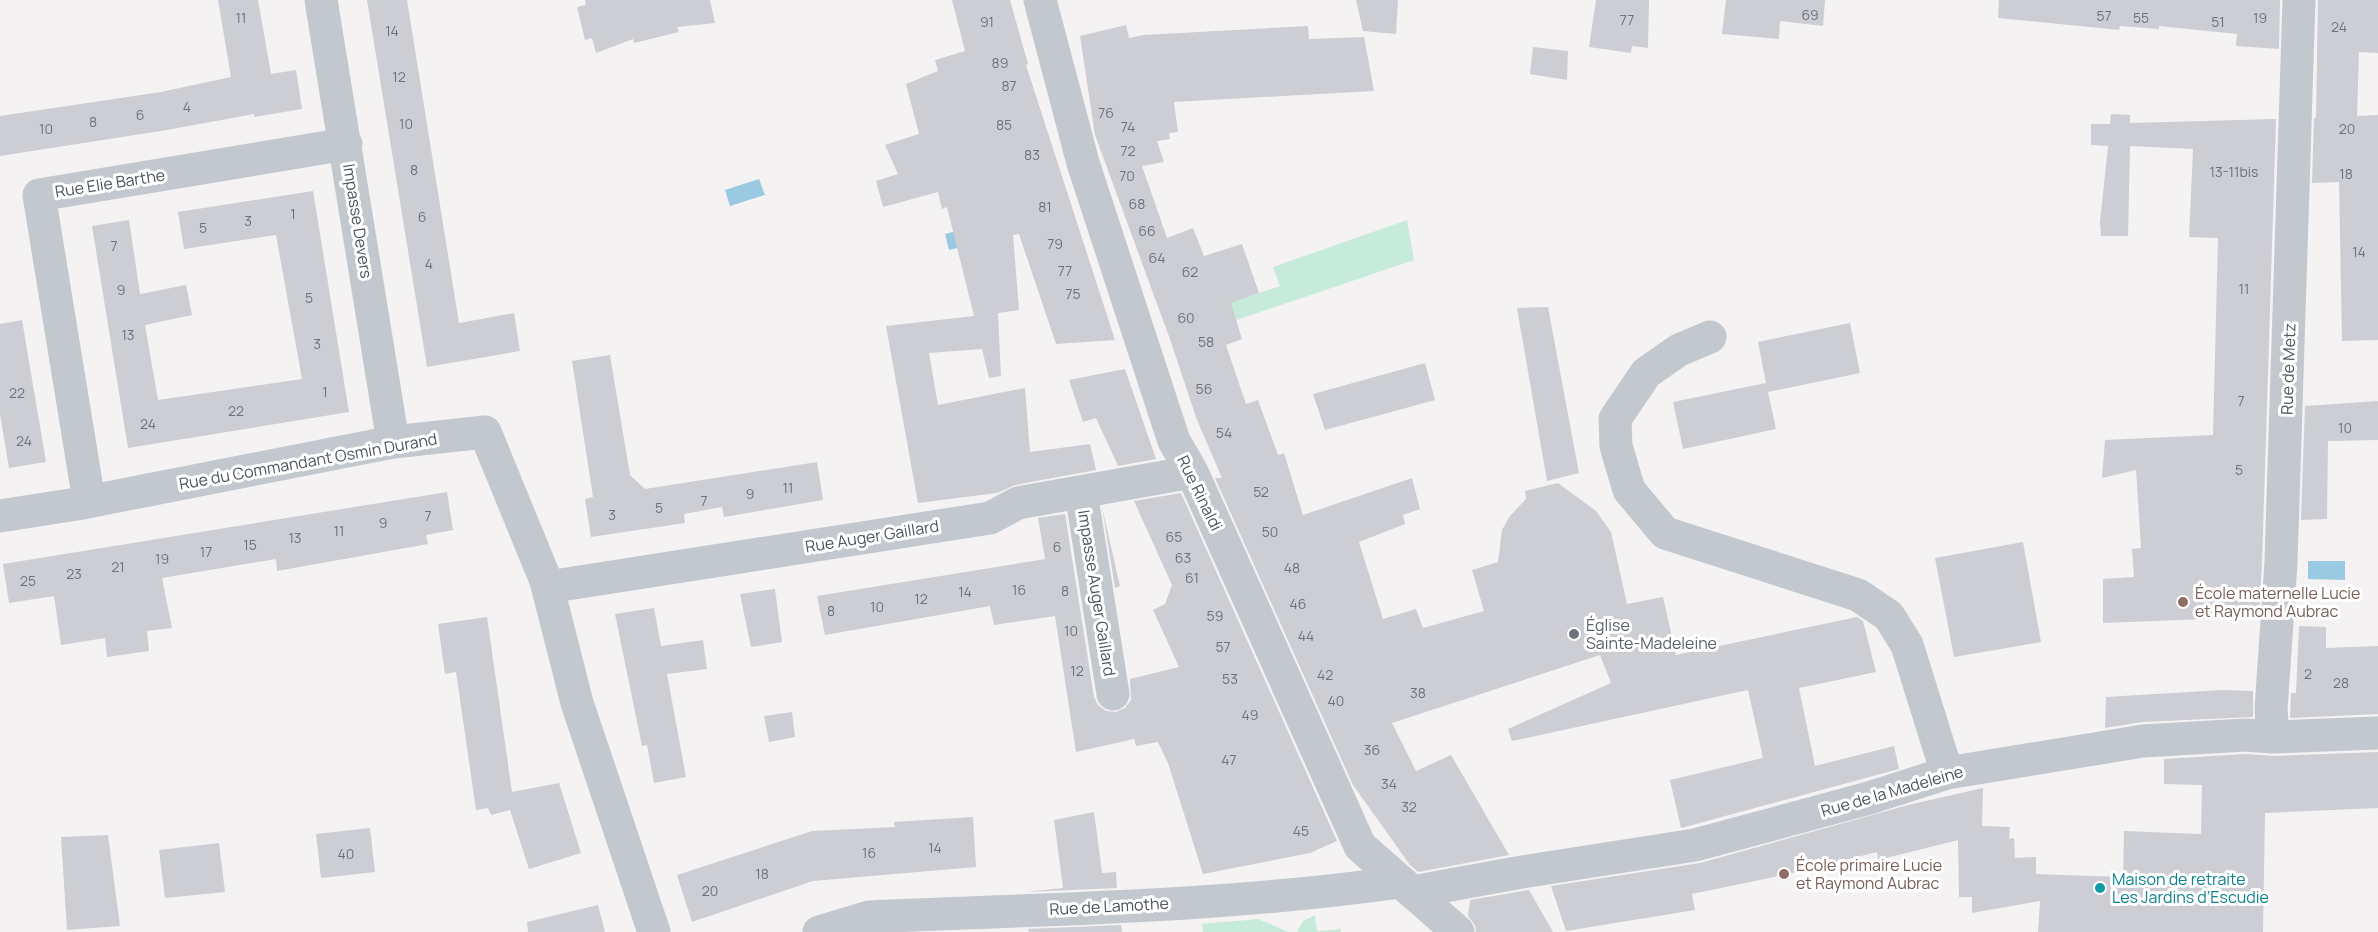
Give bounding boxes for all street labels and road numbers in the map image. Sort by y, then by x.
street label: Impasse Devers [338,162,378,280]
street label: Rue Elie Barthe [53,163,167,203]
street label: Rue de Metz [2275,323,2301,415]
street label: Rue du Commandant Osmin Durand [177,427,439,495]
street label: Rue Rinaldi [1172,452,1228,534]
street label: Impasse Auger Gaillard [1073,508,1121,678]
street label: Rue Auger Gaillard [804,515,940,557]
street label: Rue de la Madeleine [1818,760,1966,822]
street label: Rue de Lamothe [1049,892,1169,920]

